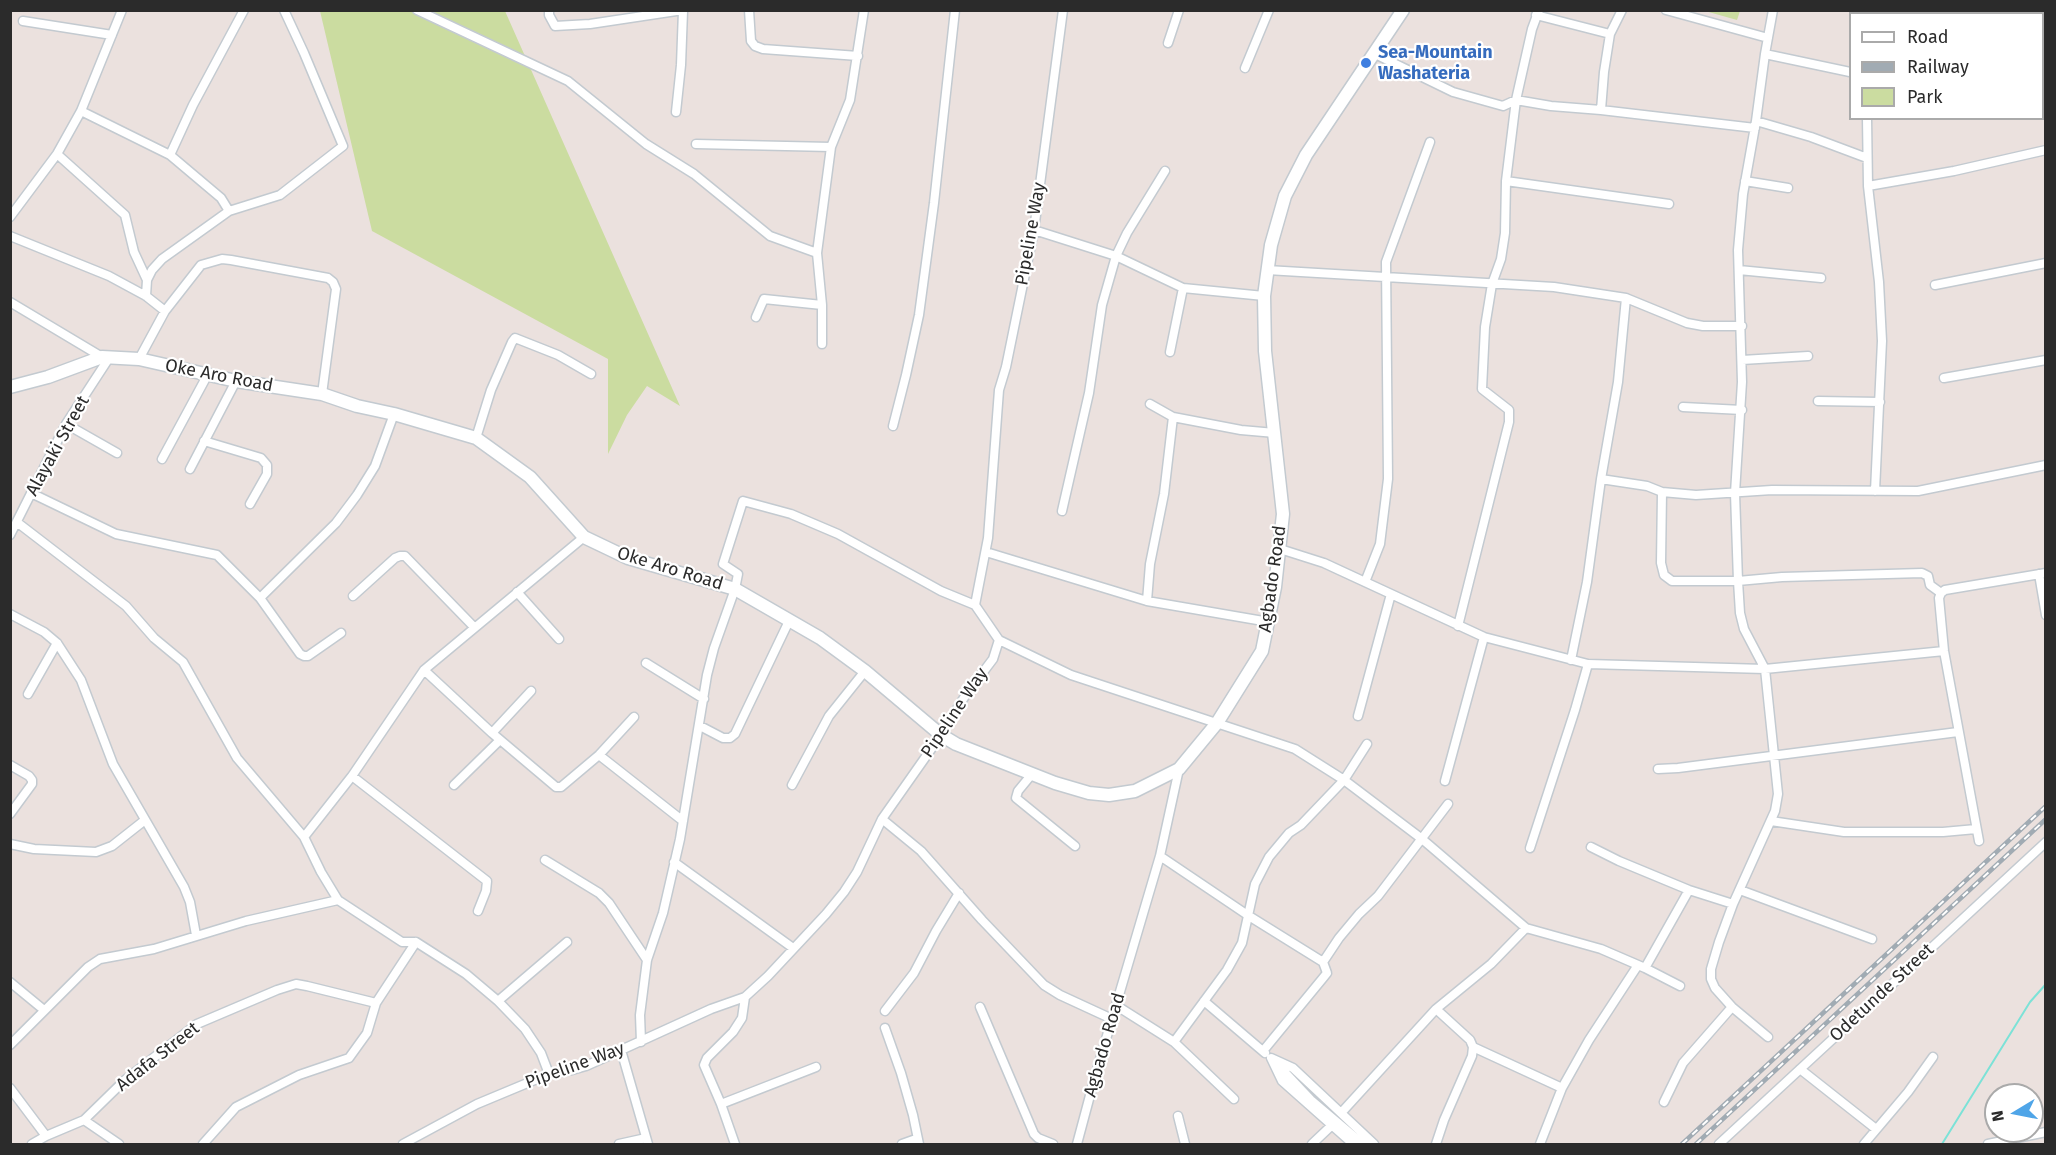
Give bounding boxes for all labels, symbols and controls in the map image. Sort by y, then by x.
legend [1849,12,2044,120]
text: Road [1907,26,1949,48]
place label: Sea-Mountain Washateria [1378,42,1493,84]
marker: Sea-Mountain Washateria [1359,56,1373,70]
text: Railway [1907,56,1969,78]
text: Park [1907,86,1942,108]
street label: Pipeline Way [1011,181,1051,287]
street label: Oke Aro Road [163,355,275,397]
street label: Alayaki Street [22,392,94,500]
street label: Agbado Road [1255,524,1291,634]
street label: Oke Aro Road [614,543,726,595]
street label: Pipeline Way [917,664,993,762]
street label: Odetunde Street [1825,939,1939,1047]
street label: Agbado Road [1080,990,1130,1100]
street label: Adafa Street [112,1018,204,1096]
street label: Pipeline Way [522,1038,628,1094]
north arrow [1984,1083,2044,1143]
text: N [1987,1109,2008,1123]

